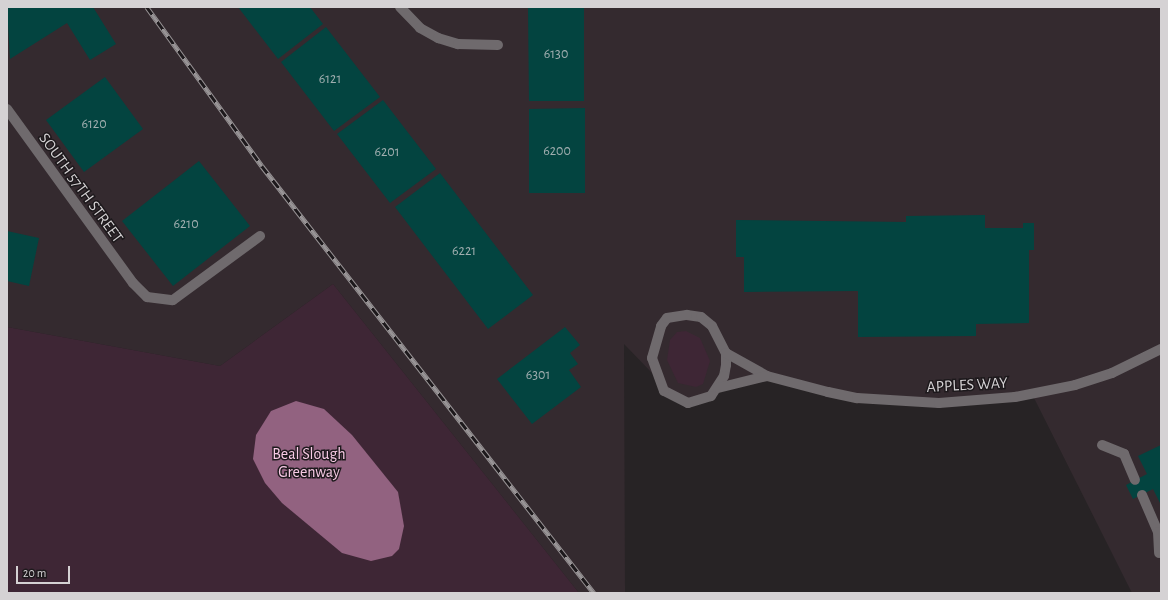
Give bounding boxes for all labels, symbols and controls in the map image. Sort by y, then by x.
house number: 6130 [544,46,568,62]
house number: 6121 [319,71,341,87]
house number: 6120 [81,116,107,132]
street label: SOUTH 57TH STREET [35,129,127,247]
house number: 6200 [543,143,571,159]
house number: 6201 [374,144,400,160]
house number: 6210 [173,216,199,232]
house number: 6221 [452,243,476,259]
house number: 6301 [526,367,550,383]
street label: APPLES WAY [926,373,1008,397]
park label: Beal Slough Greenway [272,444,346,482]
scale bar [18,558,72,584]
text: 20 m [23,567,46,579]

